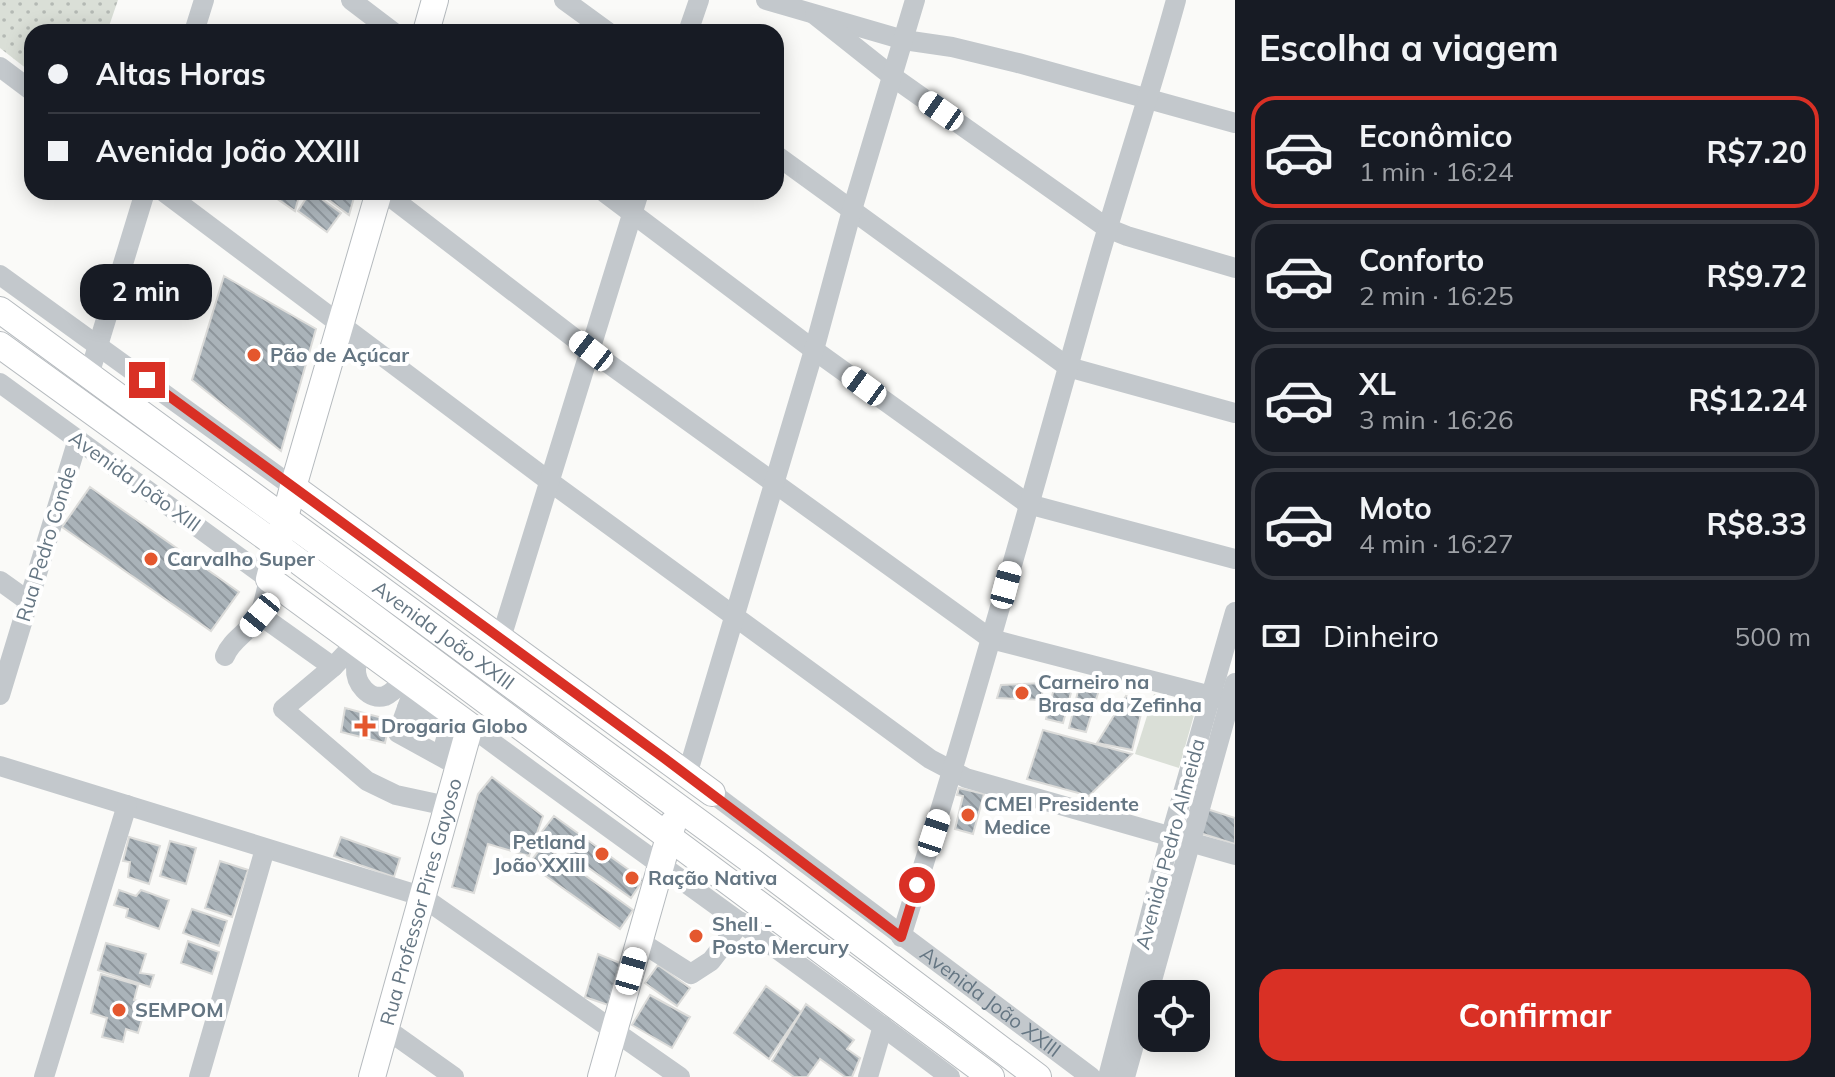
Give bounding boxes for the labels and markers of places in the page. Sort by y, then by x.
place label: Pão de Açúcar [270,342,409,367]
marker: Pão de Açúcar [245,346,263,364]
place label: Carvalho Super [167,546,315,571]
marker: Carvalho Super [142,550,160,568]
place label: Carneiro na Brasa da Zefinha [1038,669,1202,717]
marker: Carneiro na Brasa da Zefinha [1013,684,1031,702]
place label: Drogaria Globo [381,713,528,738]
marker: Drogaria Globo [356,717,374,735]
place label: CMEI Presidente Medice [984,791,1139,839]
marker: CMEI Presidente Medice [959,806,977,824]
place label: Petland João XXIII [493,829,586,877]
marker: Petland João XXIII [593,845,611,863]
place label: Ração Nativa [648,865,778,890]
marker: Ração Nativa [623,869,641,887]
place label: Shell - Posto Mercury [712,911,849,959]
marker: Shell - Posto Mercury [687,927,705,945]
place label: SEMPOM [135,997,224,1022]
marker: SEMPOM [110,1001,128,1019]

